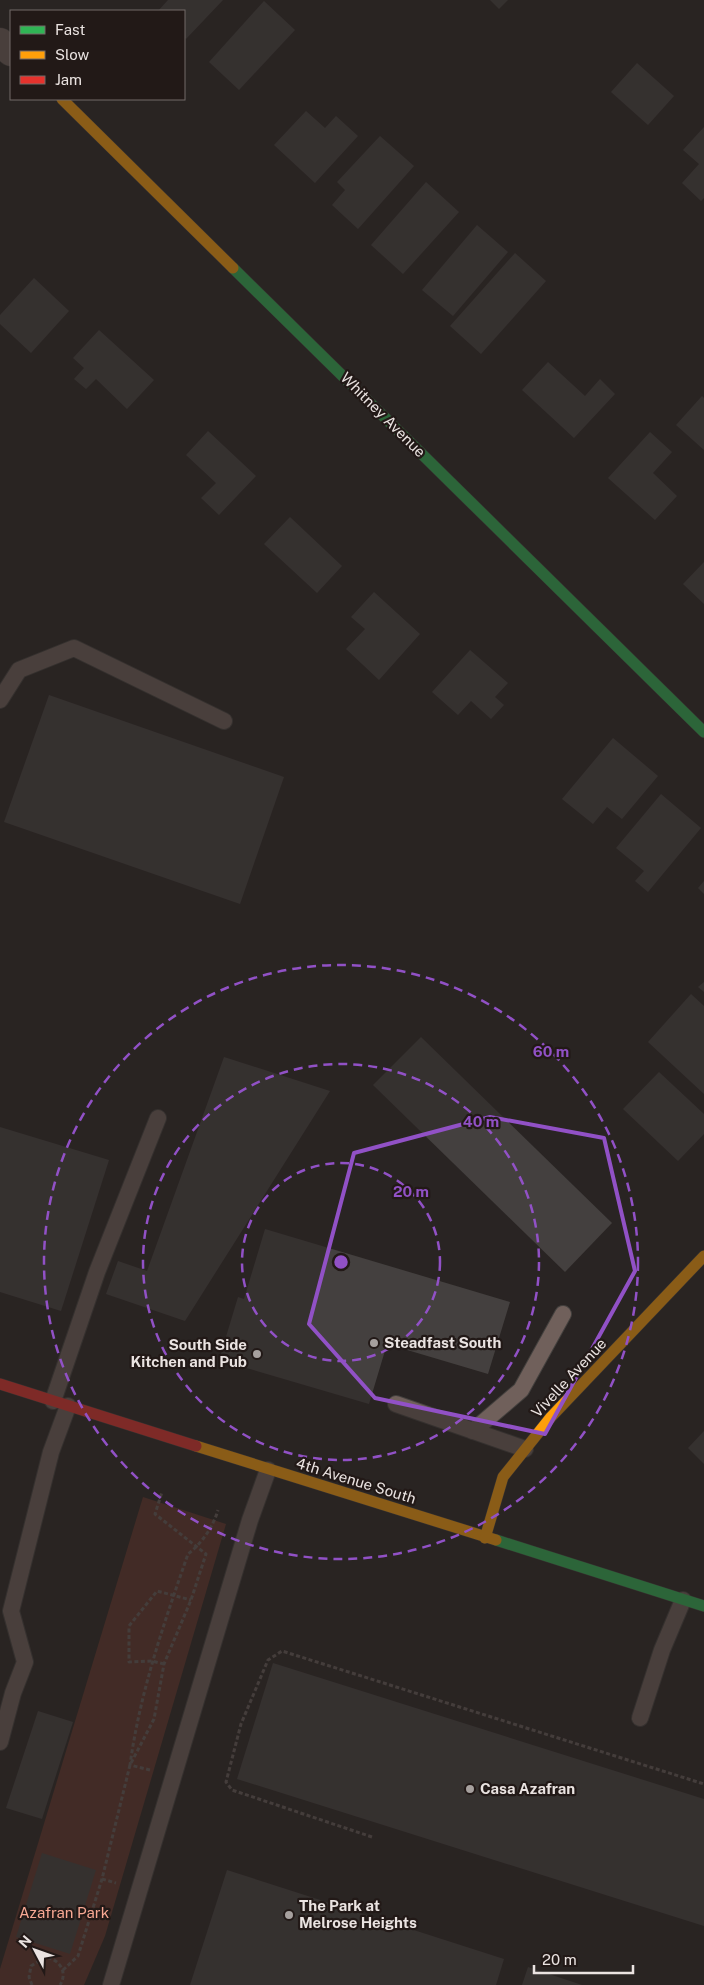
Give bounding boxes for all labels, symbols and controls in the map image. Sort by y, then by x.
legend [10,10,185,100]
text: Fast [55,21,85,38]
text: Slow [55,46,90,63]
text: Jam [55,71,82,88]
street label: Whitney Avenue [338,369,429,460]
text: 60 m [533,1043,569,1060]
text: 40 m [463,1113,499,1130]
text: 20 m [393,1183,429,1200]
centre of rings [332,1253,350,1271]
place label: Steadfast South [384,1334,501,1351]
street label: Vivelle Avenue [528,1335,610,1421]
place label: South Side Kitchen and Pub [131,1336,247,1370]
marker: Steadfast South [368,1337,380,1349]
marker: South Side Kitchen and Pub [251,1348,263,1360]
street label: 4th Avenue South [294,1454,418,1507]
place label: Casa Azafran [480,1780,575,1797]
marker: Casa Azafran [464,1783,476,1795]
place label: The Park at Melrose Heights [299,1897,417,1931]
park label: Azafran Park [19,1904,109,1921]
marker: The Park at Melrose Heights [283,1909,295,1921]
north arrow [10,1925,60,1975]
text: N [16,1932,35,1951]
scale bar [534,1942,633,1974]
text: 20 m [542,1951,577,1968]

